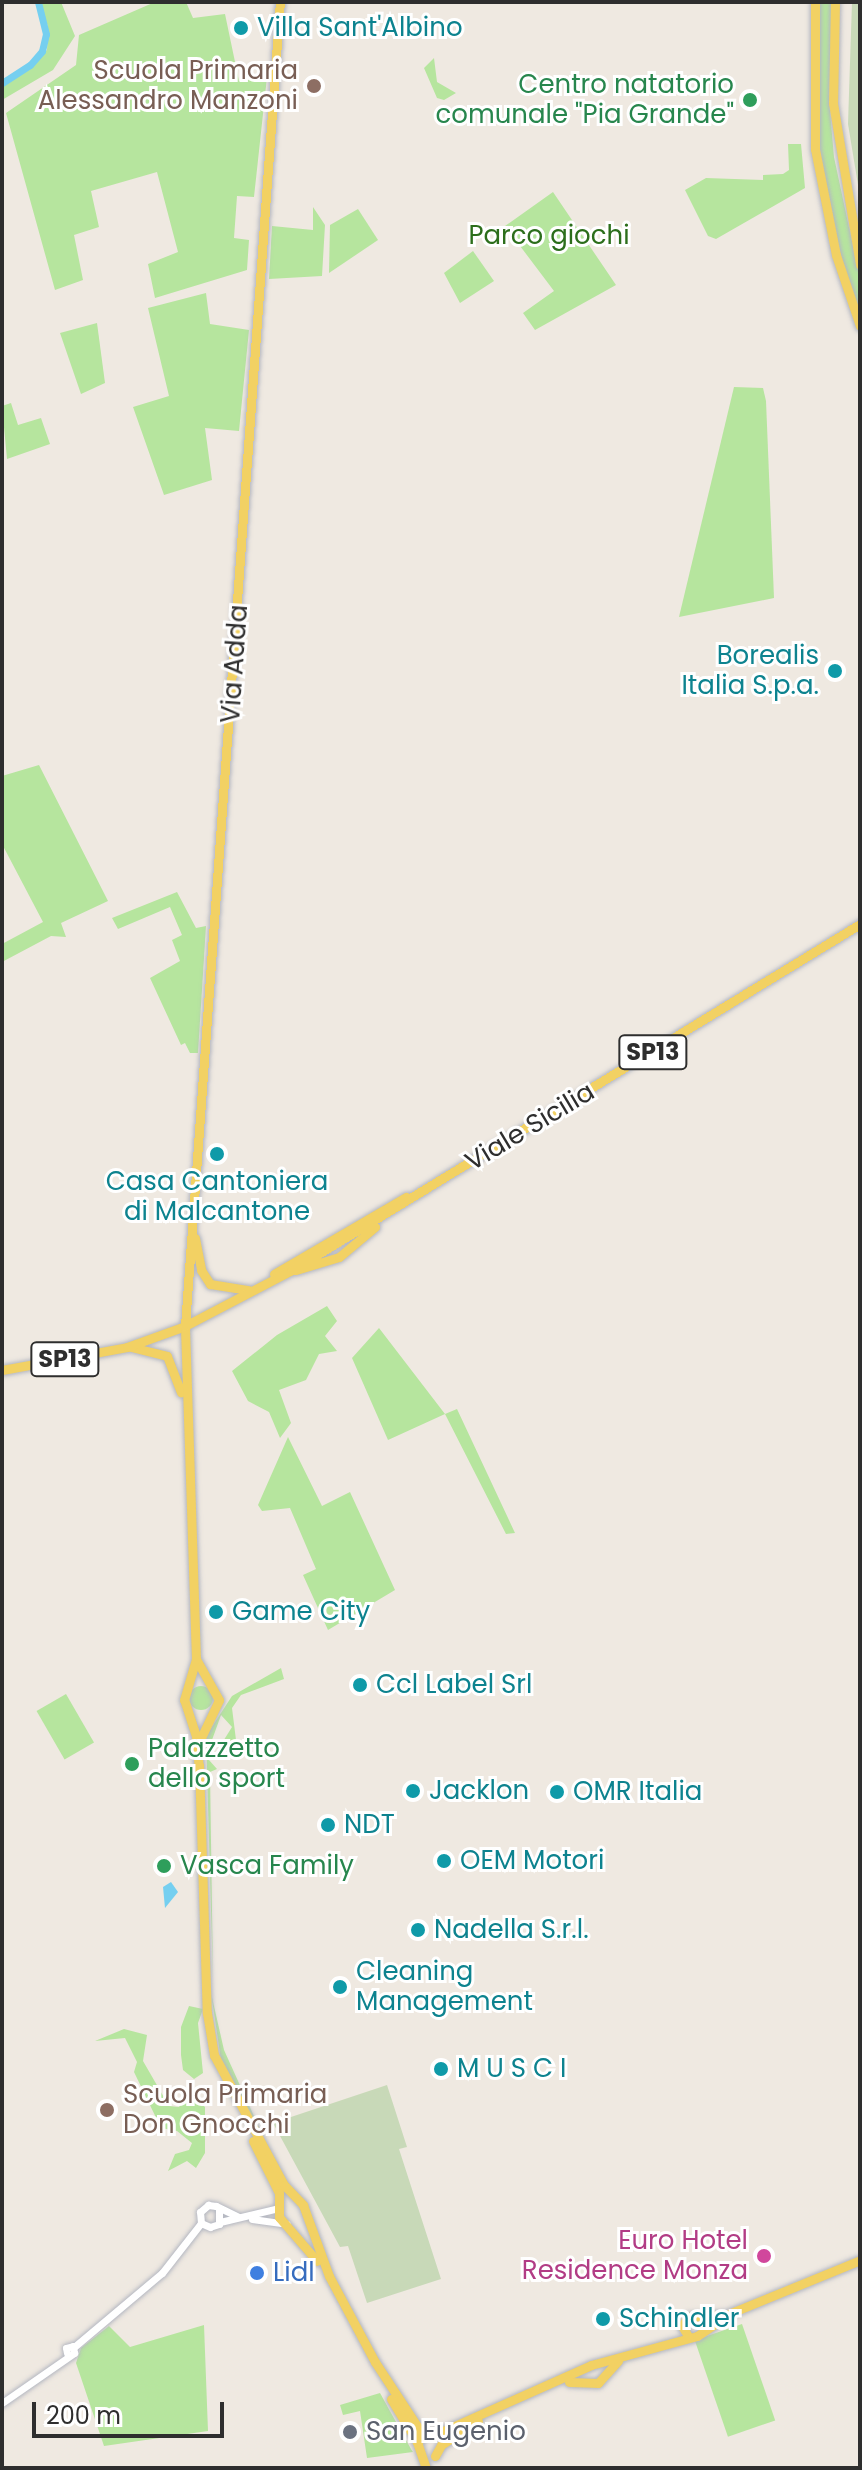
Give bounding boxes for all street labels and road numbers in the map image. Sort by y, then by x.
street label: Via Adda [215,604,255,724]
road number: SP13 [617,1032,689,1072]
street label: Viale Sicilia [460,1076,600,1178]
road number: SP13 [29,1339,101,1379]

